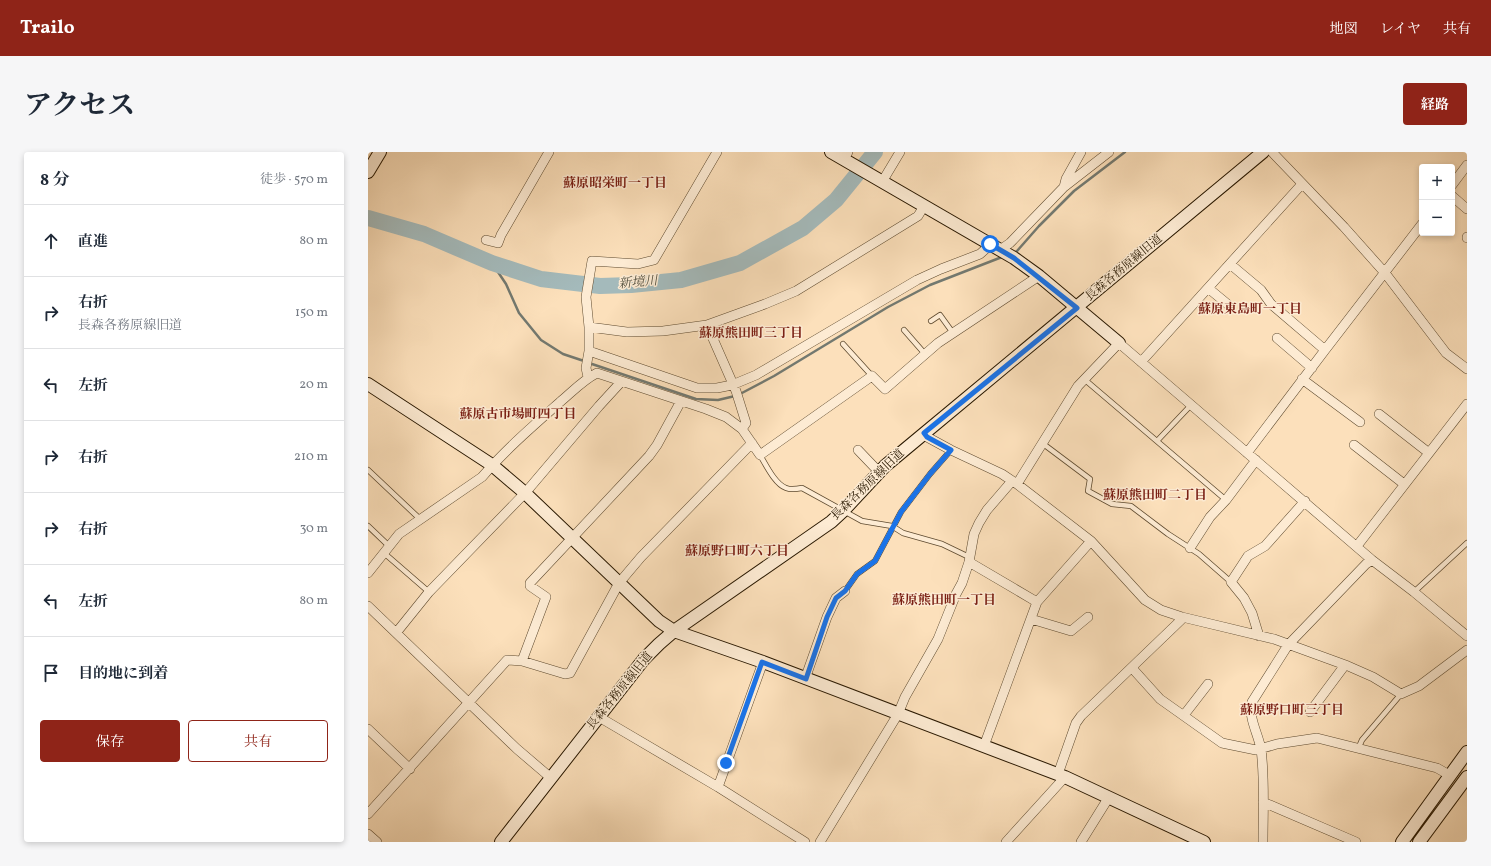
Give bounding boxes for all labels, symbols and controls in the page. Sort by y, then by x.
text: Trailo [20,15,75,41]
text: 地図 [1330,20,1358,39]
text: レイヤ [1380,20,1421,39]
text: 共有 [1443,20,1471,39]
button: 経路 [1403,83,1467,125]
text: アクセス [24,87,135,126]
map controls [1419,164,1455,236]
button: + [1419,164,1455,200]
text: 8 分 [40,169,70,192]
text: 徒歩 · 570 m [260,171,328,189]
district label: 蘇原昭栄町一丁目 [563,175,667,193]
button: − [1419,200,1455,236]
icon: ahead [40,230,62,252]
street label: 長森各務原線旧道 [1082,231,1166,305]
text: 直進 [78,232,108,253]
text: 80 m [299,232,328,250]
route start [981,235,999,253]
water label: 新境川 [618,272,660,294]
text: 右折 [78,293,108,314]
district label: 蘇原東島町一丁目 [1198,301,1302,319]
icon: right [40,302,62,324]
text: 150 m [295,304,328,322]
text: 長森各務原線旧道 [78,317,182,335]
district label: 蘇原熊田町三丁目 [699,325,803,343]
icon: left [40,374,62,396]
text: 左折 [78,376,108,397]
text: 20 m [299,376,328,394]
district label: 蘇原古市場町四丁目 [459,406,577,424]
icon: right [40,446,62,468]
street label: 長森各務原線旧道 [828,446,908,524]
text: 右折 [78,448,108,469]
text: 210 m [294,448,328,466]
district label: 蘇原熊田町二丁目 [1103,487,1207,505]
icon: right [40,518,62,540]
text: 右折 [78,520,108,541]
text: 30 m [300,520,328,538]
district label: 蘇原野口町六丁目 [685,543,789,561]
icon: left [40,590,62,612]
text: 左折 [78,592,108,613]
text: 80 m [299,592,328,610]
district label: 蘇原熊田町一丁目 [892,592,996,610]
street label: 長森各務原線旧道 [584,649,656,733]
icon: arrive [40,662,62,684]
text: 目的地に到着 [78,664,168,685]
district label: 蘇原野口町三丁目 [1240,702,1344,720]
button: 保存 [40,720,180,762]
button: 共有 [188,720,328,762]
route end [717,754,735,772]

